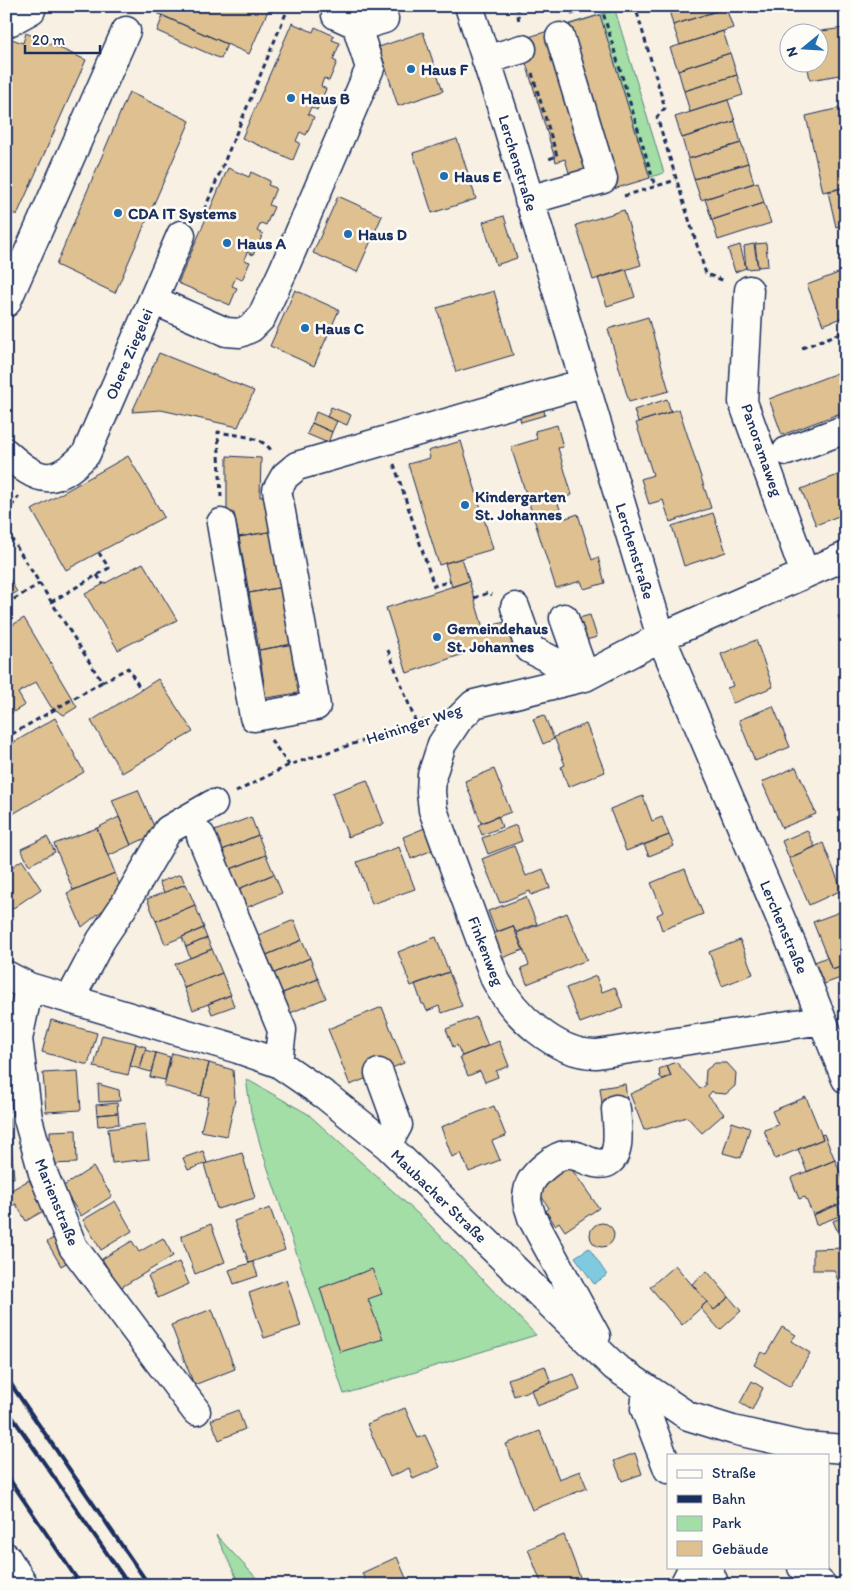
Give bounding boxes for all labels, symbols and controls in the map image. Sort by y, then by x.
scale bar [25,22,100,54]
north arrow [780,22,830,72]
text: 20 m [32,31,66,49]
text: N [783,45,802,59]
place label: Haus F [421,60,469,79]
marker: Haus F [405,63,417,75]
place label: Haus B [301,89,350,108]
marker: Haus B [285,92,297,104]
street label: Lerchenstraße [494,113,542,213]
place label: Haus E [454,167,502,186]
marker: Haus E [438,170,450,182]
place label: CDA IT Systems [128,204,237,224]
marker: CDA IT Systems [112,207,124,219]
place label: Haus D [358,225,407,244]
marker: Haus D [342,228,354,240]
place label: Haus A [237,234,287,253]
marker: Haus A [221,237,233,249]
street label: Obere Ziegelei [101,305,157,403]
place label: Haus C [315,319,365,338]
marker: Haus C [299,322,311,334]
street label: Panoramaweg [737,401,787,500]
place label: Kindergarten St. Johannes [475,487,567,524]
marker: Kindergarten St. Johannes [459,499,471,511]
street label: Lerchenstraße [611,501,659,601]
place label: Gemeindehaus St. Johannes [447,619,548,656]
marker: Gemeindehaus St. Johannes [431,631,443,643]
street label: Heininger Weg [364,699,465,748]
street label: Lerchenstraße [756,877,812,977]
street label: Finkenweg [464,914,508,989]
street label: Maubacher Straße [387,1145,491,1247]
street label: Marienstraße [31,1156,83,1248]
legend [667,1454,830,1568]
text: Straße [712,1464,756,1482]
text: Bahn [712,1490,746,1508]
text: Park [712,1514,742,1532]
text: Gebäude [712,1540,769,1558]

